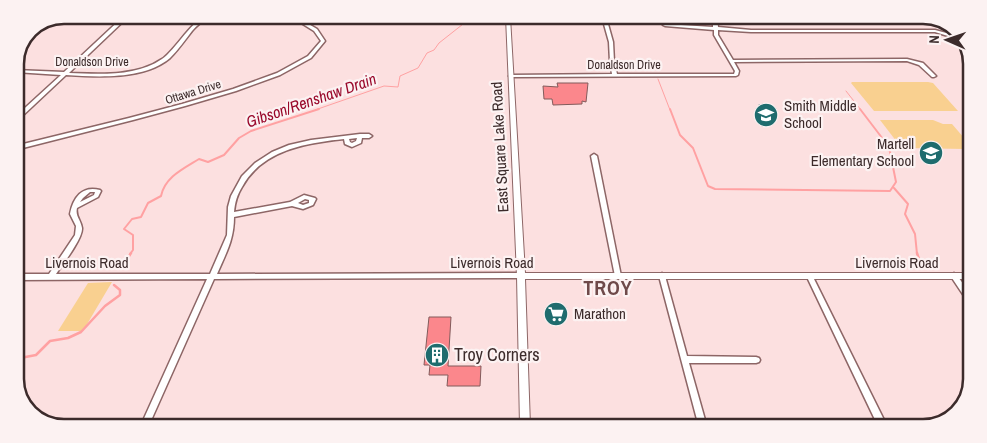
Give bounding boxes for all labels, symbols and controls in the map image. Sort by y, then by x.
north arrow [922,15,972,65]
text: N [925,35,943,44]
street label: Donaldson Drive [55,54,129,70]
street label: Donaldson Drive [587,57,661,73]
water label: Gibson/Renshaw Drain [243,67,379,133]
street label: Ottawa Drive [163,76,223,108]
street label: East Square Lake Road [486,81,513,213]
place label: Smith Middle School [784,95,857,133]
school or university icon: Smith Middle School [753,102,779,128]
place label: Martell Elementary School [811,133,914,171]
school or university icon: Martell Elementary School [918,140,944,166]
street label: Livernois Road [45,252,129,273]
street label: Livernois Road [450,252,534,273]
street label: Livernois Road [855,252,939,273]
district label: TROY [583,274,633,301]
supermarket icon: Marathon [543,301,569,327]
place label: Marathon [574,303,626,324]
building icon: Troy Corners [424,342,450,368]
place label: Troy Corners [454,342,540,367]

